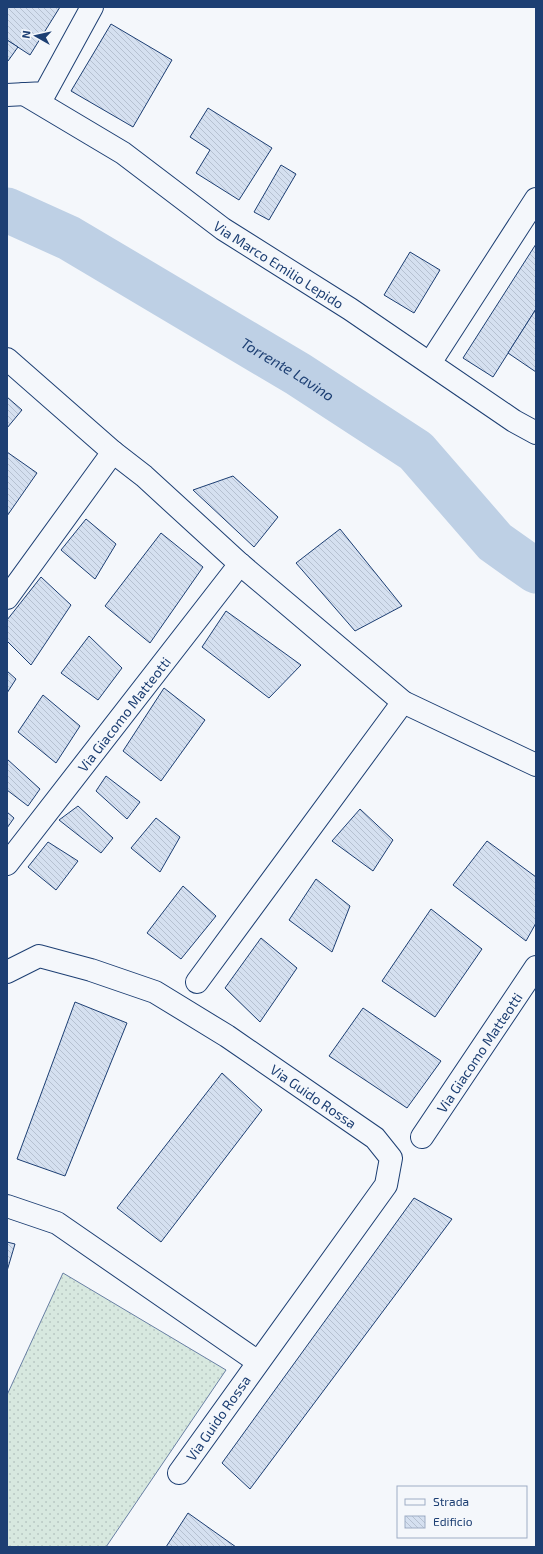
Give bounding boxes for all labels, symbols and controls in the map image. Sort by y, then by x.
north arrow [16,16,56,56]
text: N [19,30,33,39]
street label: Via Marco Emilio Lepido [211,217,347,312]
water label: Torrente Lavino [238,333,338,404]
street label: Via Giacomo Matteotti [74,653,174,775]
street label: Via Giacomo Matteotti [432,989,525,1116]
street label: Via Guido Rossa [267,1060,360,1131]
street label: Via Guido Rossa [182,1372,254,1464]
legend [397,1486,527,1538]
text: Strada [433,1494,469,1508]
text: Edificio [433,1514,473,1528]

